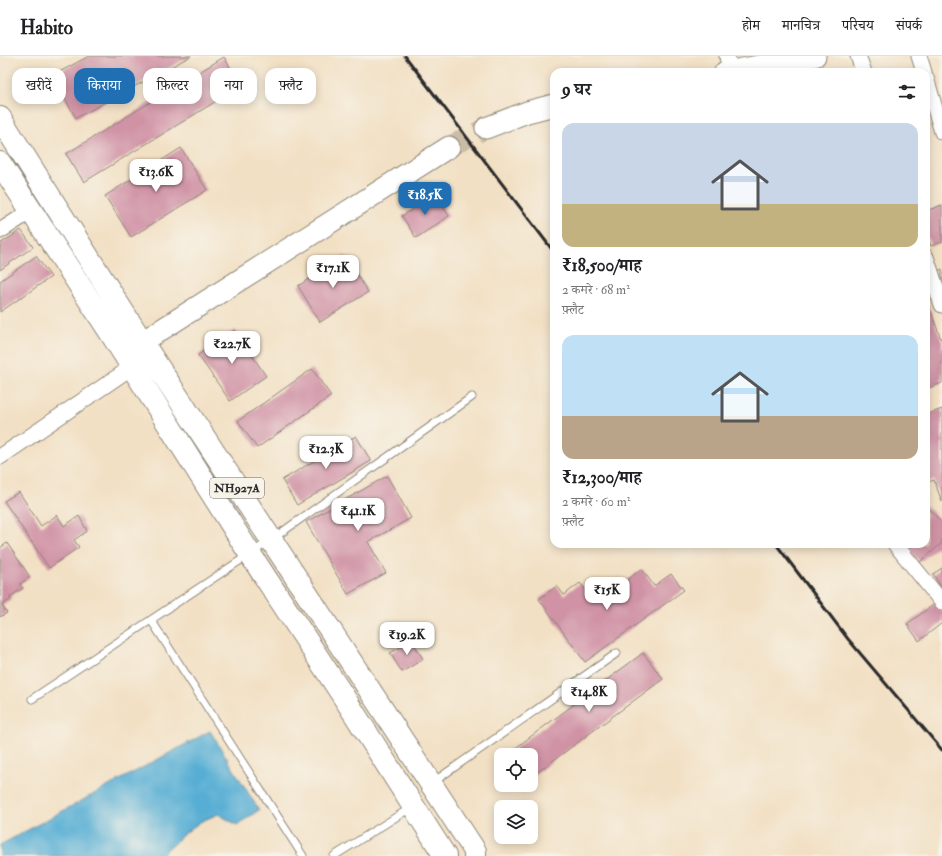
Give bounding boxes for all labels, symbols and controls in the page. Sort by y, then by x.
text: Habito [20,16,73,40]
text: होम [742,17,760,34]
text: मानचित्र [782,17,820,34]
text: परिचय [842,17,874,34]
text: संपर्क [896,17,922,34]
chip: खरीदें [12,68,66,104]
chip: किराया [74,68,135,104]
chip: फ़िल्टर [143,68,202,104]
chip: नया [210,68,257,104]
chip: फ़्लैट [265,68,316,104]
text: 9 घर [562,79,591,100]
icon: filters [896,81,918,103]
icon: home [704,149,776,221]
pin: ₹13.6K [123,159,189,193]
text: ₹13.6K [138,164,174,180]
pin: ₹18.5K [392,182,458,216]
text: ₹18.5K [407,187,443,203]
pin: ₹17.1K [300,255,366,289]
text: ₹18,500/माह [562,255,642,276]
text: ₹17.1K [316,260,350,276]
text: 2 कमरे · 68 m² [562,282,630,298]
text: फ़्लैट [562,302,584,318]
pin: ₹22.7K [199,331,265,365]
text: ₹22.7K [213,336,251,352]
icon: home [704,361,776,433]
pin: ₹12.3K [293,436,359,470]
text: ₹12.3K [308,441,344,457]
text: ₹12,300/माह [562,467,642,488]
road number: NH927A [210,478,264,498]
text: 2 कमरे · 60 m² [562,494,630,510]
pin: ₹41.1K [325,498,391,532]
text: ₹41.1K [340,503,376,519]
text: फ़्लैट [562,514,584,530]
pin: ₹15K [583,577,631,611]
text: ₹15K [594,582,620,598]
pin: ₹19.2K [374,622,440,656]
text: ₹19.2K [389,627,425,643]
pin: ₹14.8K [556,679,622,713]
text: ₹14.8K [571,684,607,700]
map controls [494,748,538,844]
button: locate [494,748,538,792]
button: layers [494,800,538,844]

